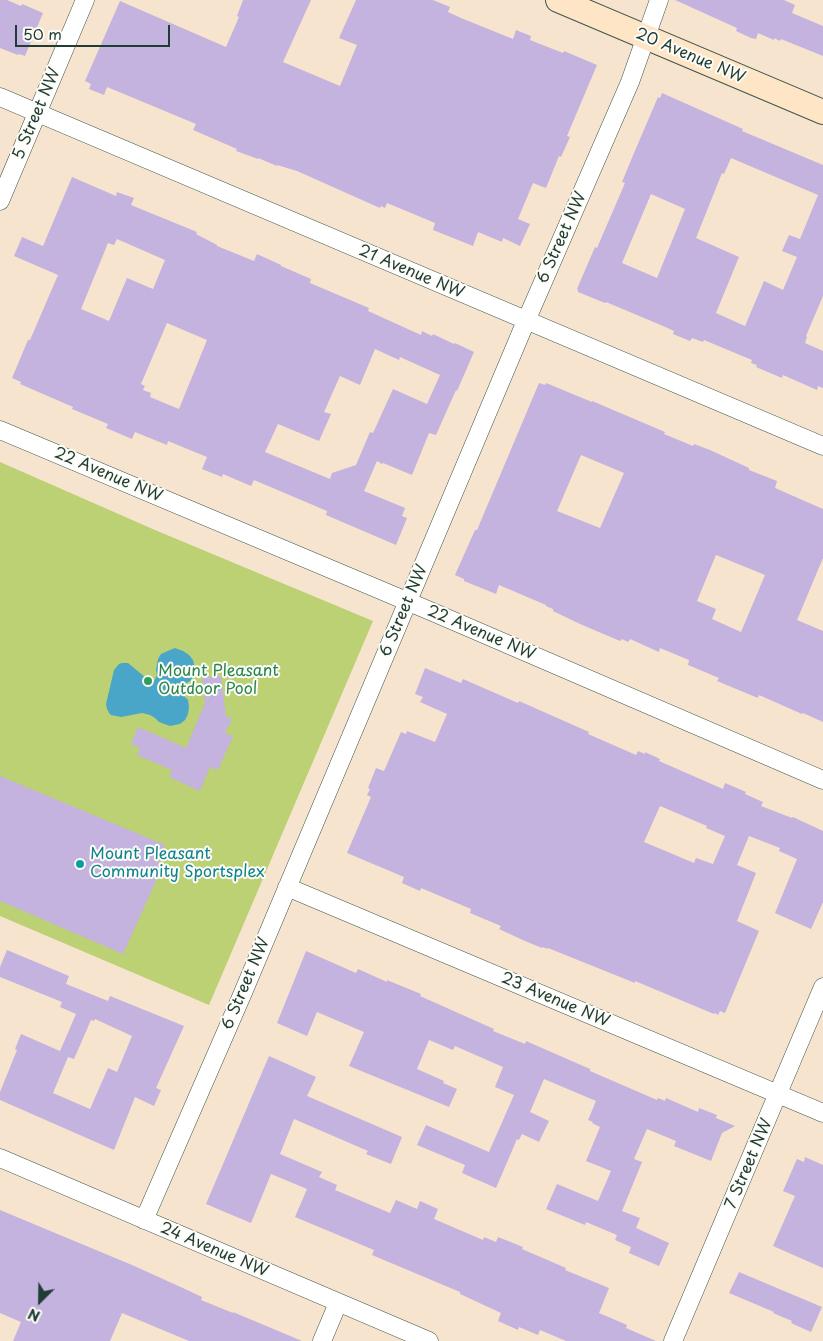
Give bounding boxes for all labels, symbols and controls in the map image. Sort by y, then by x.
scale bar [18,15,172,47]
text: 50 m [23,22,62,45]
street label: 20 Avenue NW [632,24,748,88]
street label: 5 Street NW [9,65,65,163]
street label: 6 Street NW [533,189,591,287]
street label: 21 Avenue NW [355,241,467,303]
street label: 22 Avenue NW [51,444,165,506]
street label: 6 Street NW [376,562,432,660]
street label: 22 Avenue NW [424,602,538,664]
place label: Mount Pleasant Outdoor Pool [158,662,279,700]
marker: Mount Pleasant Outdoor Pool [142,675,154,687]
place label: Mount Pleasant Community Sportsplex [90,845,265,883]
marker: Mount Pleasant Community Sportsplex [74,858,86,870]
street label: 6 Street NW [218,935,274,1033]
street label: 23 Avenue NW [498,969,612,1031]
street label: 7 Street NW [721,1116,777,1212]
street label: 24 Avenue NW [157,1219,271,1281]
north arrow [15,1276,65,1326]
text: N [25,1303,43,1327]

